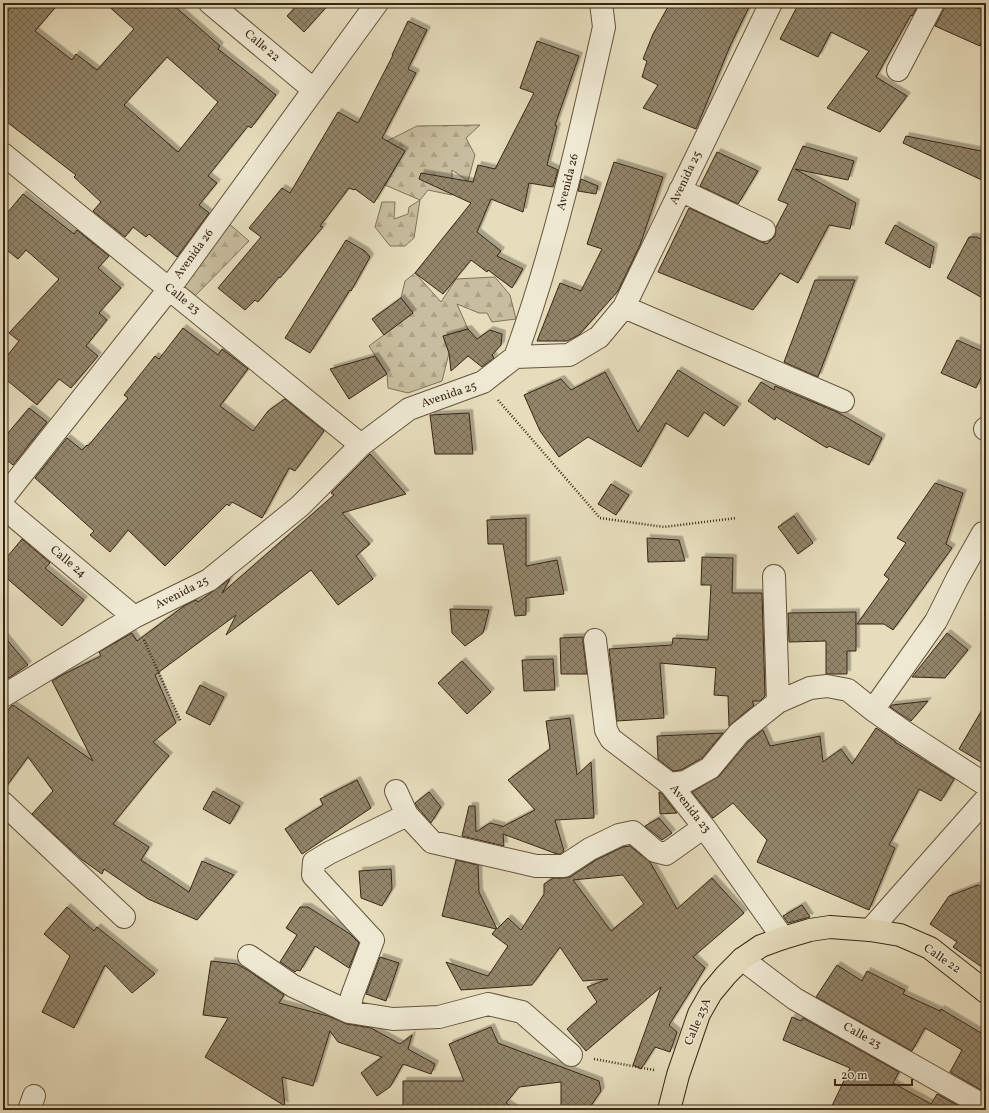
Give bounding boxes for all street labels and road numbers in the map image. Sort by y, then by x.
street label: Calle 22 [241,26,283,66]
street label: Avenida 25 [666,148,706,207]
street label: Avenida 26 [553,152,583,212]
street label: Avenida 26 [170,226,218,282]
street label: Calle 23 [161,280,203,318]
street label: Avenida 25 [419,378,479,412]
street label: Calle 24 [47,542,89,582]
street label: Avenida 25 [153,573,212,613]
street label: Avenida 23 [666,781,714,837]
street label: Calle 22 [920,940,964,978]
street label: Calle 23A [681,995,715,1048]
street label: Calle 23 [840,1019,884,1053]

